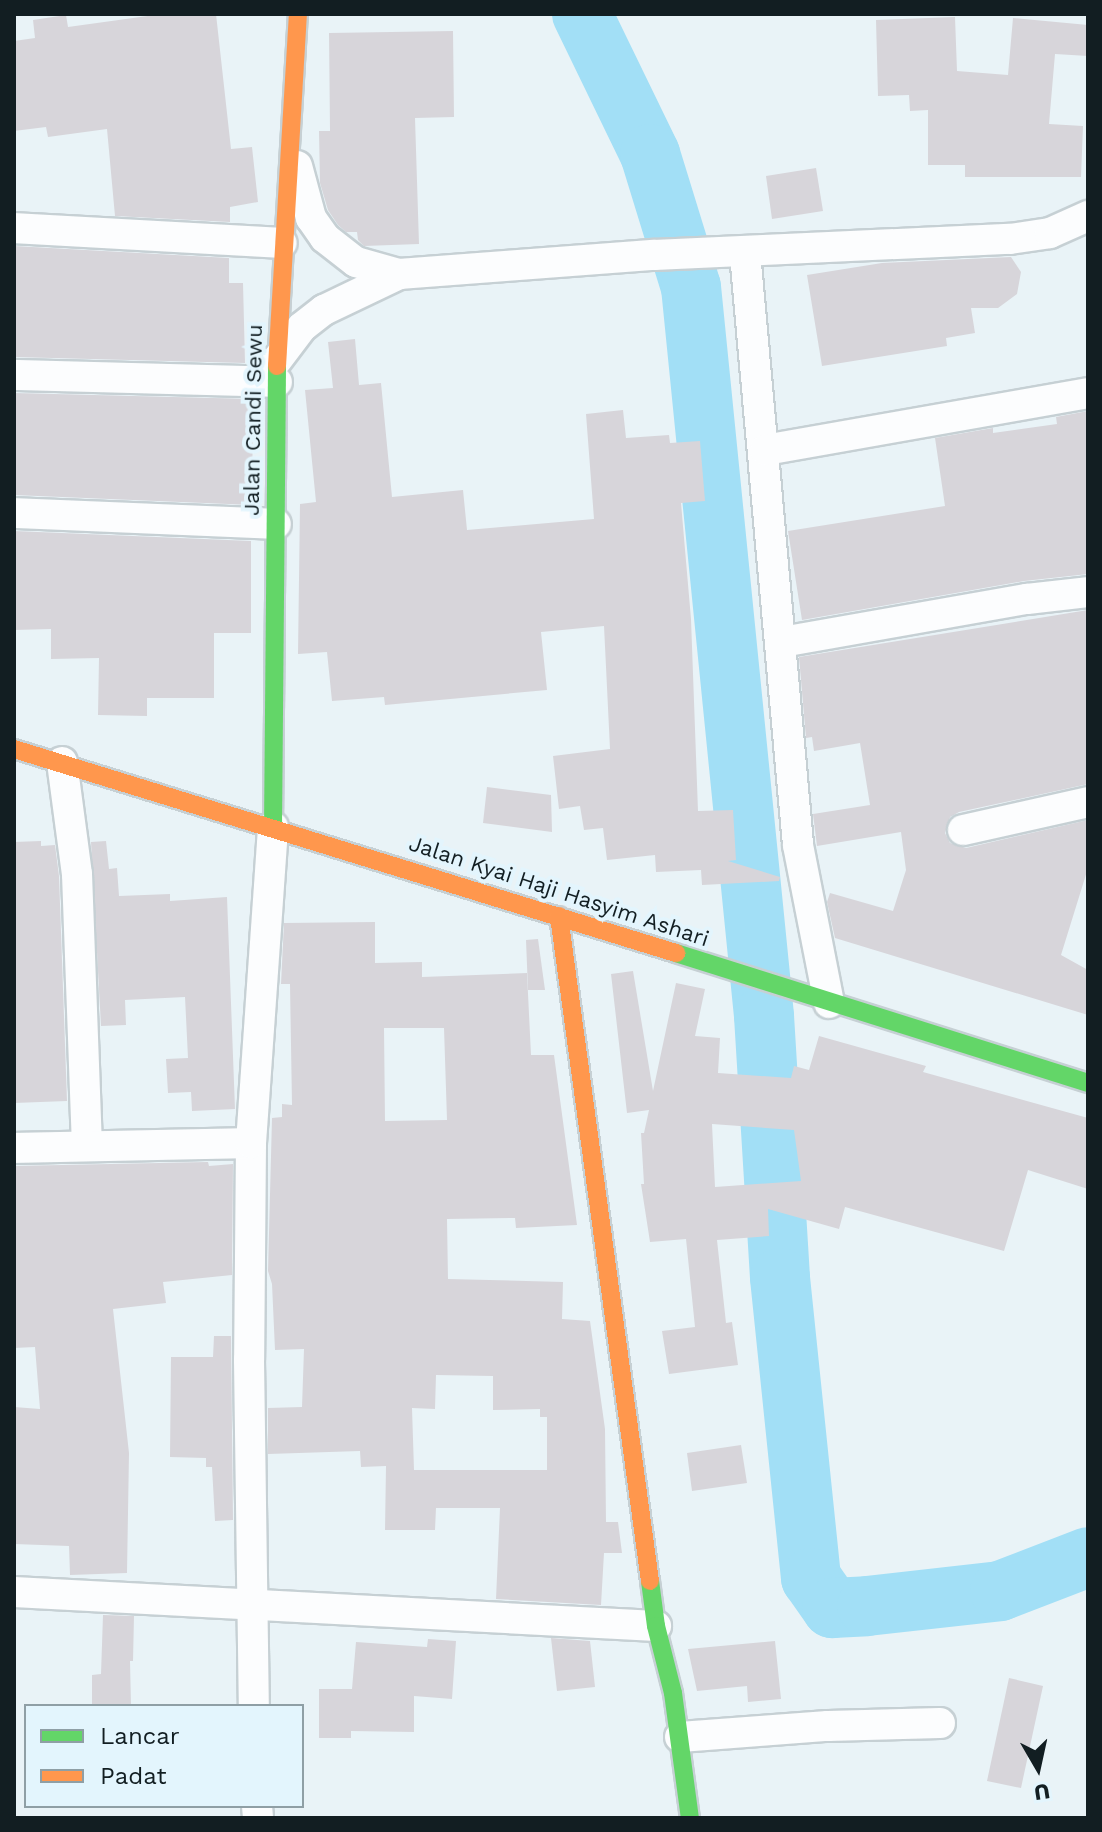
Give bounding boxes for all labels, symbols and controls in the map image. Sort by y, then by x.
street label: Jalan Candi Sewu [238,324,268,516]
street label: Jalan Kyai Haji Hasyim Ashari [405,830,713,952]
legend [24,1704,304,1808]
text: Lancar [100,1722,180,1750]
north arrow [998,1728,1078,1808]
text: Padat [100,1762,166,1790]
text: U [1032,1779,1052,1806]

